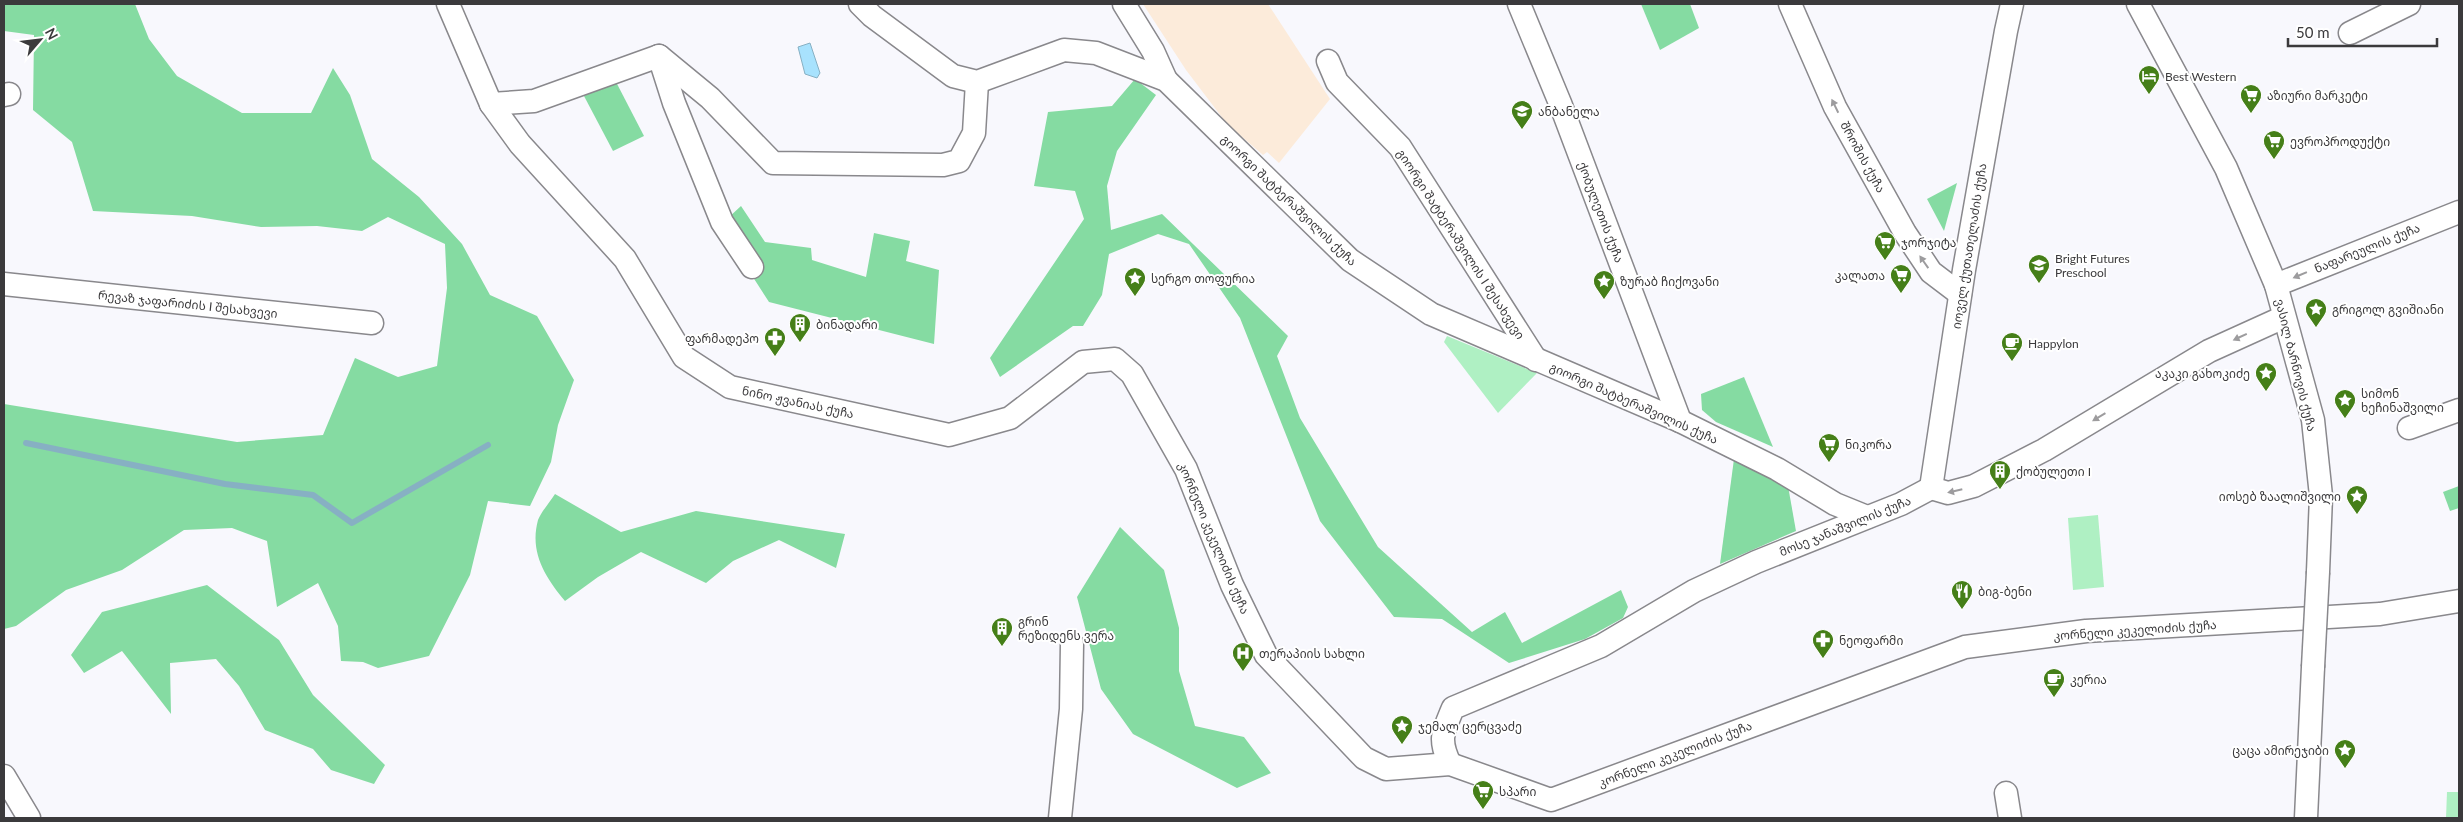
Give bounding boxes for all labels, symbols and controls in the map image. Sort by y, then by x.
north arrow [15,15,65,65]
scale bar [2288,15,2437,47]
text: 50 m [2296,23,2330,41]
text: N [42,25,62,42]
hotel icon: Best Western [2137,64,2161,95]
place label: Best Western [2165,69,2236,84]
supermarket icon: აზიური მარკეტი [2239,83,2263,114]
place label: აზიური მარკეტი [2267,88,2368,103]
school or university icon: ანბანელა [1510,99,1534,130]
one-way arrow [1830,99,1838,113]
place label: ანბანელა [1538,104,1600,120]
street label: შროშის ქუჩა [1837,119,1889,195]
supermarket icon: ევროპროდუქტი [2262,129,2286,160]
street label: გიორგი შატბერაშვილის ქუჩა [1217,131,1360,269]
place label: ევროპროდუქტი [2290,134,2390,150]
street label: გიორგი შატბერაშვილის I შესახვევი [1393,146,1528,342]
street label: ქობულეთის ქუჩა [1574,159,1627,265]
street label: იოველ ქუთათელაძის ქუჩა [1948,162,1991,330]
street label: ნაფარეულის ქუჩა [2312,220,2422,277]
supermarket icon: ჯორჯიტა [1873,230,1897,261]
place label: ჯორჯიტა [1901,235,1956,250]
place label: Bright Futures Preschool [2055,251,2130,280]
school or university icon: Bright Futures Preschool [2027,253,2051,284]
one-way arrow [1919,255,1929,269]
supermarket icon: კალათა [1889,263,1913,294]
place icon: სერგო თოფურია [1123,266,1147,297]
place label: კალათა [1835,268,1885,284]
place icon: ზურაბ ჩიქოვანი [1592,269,1616,300]
place label: სერგო თოფურია [1151,271,1255,286]
one-way arrow [2293,272,2307,280]
place label: ზურაბ ჩიქოვანი [1620,274,1719,289]
street label: რევაზ ჯაფარიძის I შესახვევი [98,287,279,321]
street label: ვასილ ბარნოვის ქუჩა [2271,297,2320,433]
place icon: გრიგოლ გვიშიანი [2304,297,2328,328]
place label: გრიგოლ გვიშიანი [2332,302,2444,318]
building icon: ბინადარი [788,312,812,343]
place label: ბინადარი [816,317,878,333]
pharmacy icon: ფარმადეპო [763,326,787,357]
place label: ფარმადეპო [685,331,759,347]
cafe icon: Happylon [2000,331,2024,362]
one-way arrow [2233,333,2247,341]
place label: Happylon [2028,336,2079,351]
street label: გიორგი შატბერაშვილის ქუჩა [1547,359,1720,448]
place icon: აკაკი გახოკიძე [2254,361,2278,392]
place label: აკაკი გახოკიძე [2155,366,2250,381]
street label: ნინო ჟვანიას ქუჩა [741,383,855,421]
place label: სიმონ ხეჩინაშვილი [2361,386,2444,416]
place icon: სიმონ ხეჩინაშვილი [2333,388,2357,419]
one-way arrow [2092,413,2105,422]
supermarket icon: ნიკორა [1817,432,1841,463]
place label: ნიკორა [1845,437,1892,452]
building icon: ქობულეთი I [1988,459,2012,490]
street label: კორნელი კეკელიძის ქუჩა [1174,460,1253,617]
place label: ქობულეთი I [2016,464,2091,480]
place icon: იოსებ ზაალიშვილი [2345,484,2369,515]
one-way arrow [1947,487,1962,495]
place label: იოსებ ზაალიშვილი [2219,489,2341,505]
street label: მოსე ჯანაშვილის ქუჩა [1777,493,1913,560]
restaurant icon: ბიგ-ბენი [1950,579,1974,610]
place label: ბიგ-ბენი [1978,584,2032,599]
place label: გრინ რეზიდენს ვერა [1018,614,1114,644]
building icon: გრინ რეზიდენს ვერა [990,616,1014,647]
street label: კორნელი კეკელიძის ქუჩა [2053,617,2217,644]
pharmacy icon: ნეოფარმი [1811,628,1835,659]
place label: ნეოფარმი [1839,633,1903,648]
hospital icon: თერაპიის სახლი [1231,641,1255,672]
place label: თერაპიის სახლი [1259,646,1365,662]
cafe icon: კერია [2042,667,2066,698]
place label: კერია [2070,672,2107,687]
place icon: ჯემალ ცერცვაძე [1390,714,1414,745]
street label: კორნელი კეკელიძის ქუჩა [1596,718,1754,791]
place label: ჯემალ ცერცვაძე [1418,719,1522,735]
place icon: ცაცა ამირეჯიბი [2333,738,2357,769]
place label: ცაცა ამირეჯიბი [2232,743,2329,758]
supermarket icon: სპარი [1471,779,1495,810]
place label: სპარი [1499,784,1536,799]

